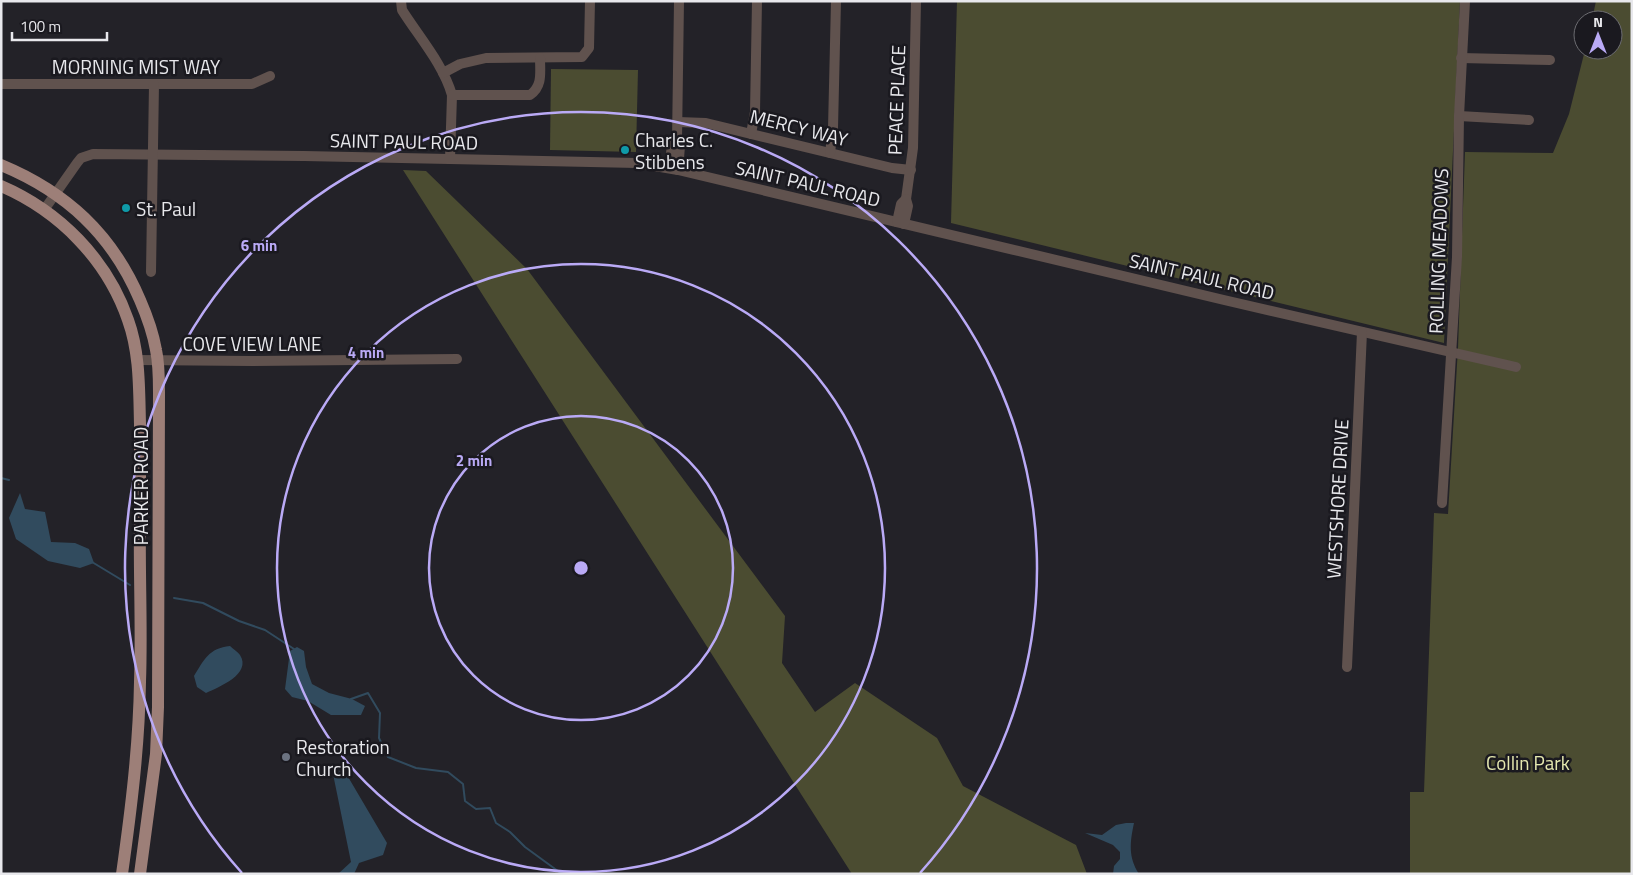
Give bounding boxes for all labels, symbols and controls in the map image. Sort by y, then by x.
scale bar [12,10,108,42]
north arrow [1573,10,1623,60]
text: N [1593,11,1603,32]
text: 100 m [20,15,61,38]
street label: PEACE PLACE [880,44,912,156]
street label: MORNING MIST WAY [52,52,221,81]
street label: MERCY WAY [747,101,852,153]
street label: SAINT PAUL ROAD [330,125,478,157]
place label: Charles C. Stibbens [635,125,713,176]
marker: Charles C. Stibbens [619,144,631,156]
street label: SAINT PAUL ROAD [733,152,883,214]
street label: ROLLING MEADOWS [1421,168,1455,334]
place label: St. Paul [136,194,196,223]
marker: St. Paul [120,202,132,214]
text: 6 min [241,234,277,257]
street label: SAINT PAUL ROAD [1127,245,1277,307]
street label: COVE VIEW LANE [182,329,322,358]
text: 4 min [348,341,384,364]
street label: WESTSHORE DRIVE [1318,418,1356,580]
street label: PARKER ROAD [126,427,155,545]
text: 2 min [456,449,492,472]
centre of rings [572,559,590,577]
place label: Restoration Church [296,732,390,783]
park label: Collin Park [1486,748,1570,777]
marker: Restoration Church [280,751,292,763]

